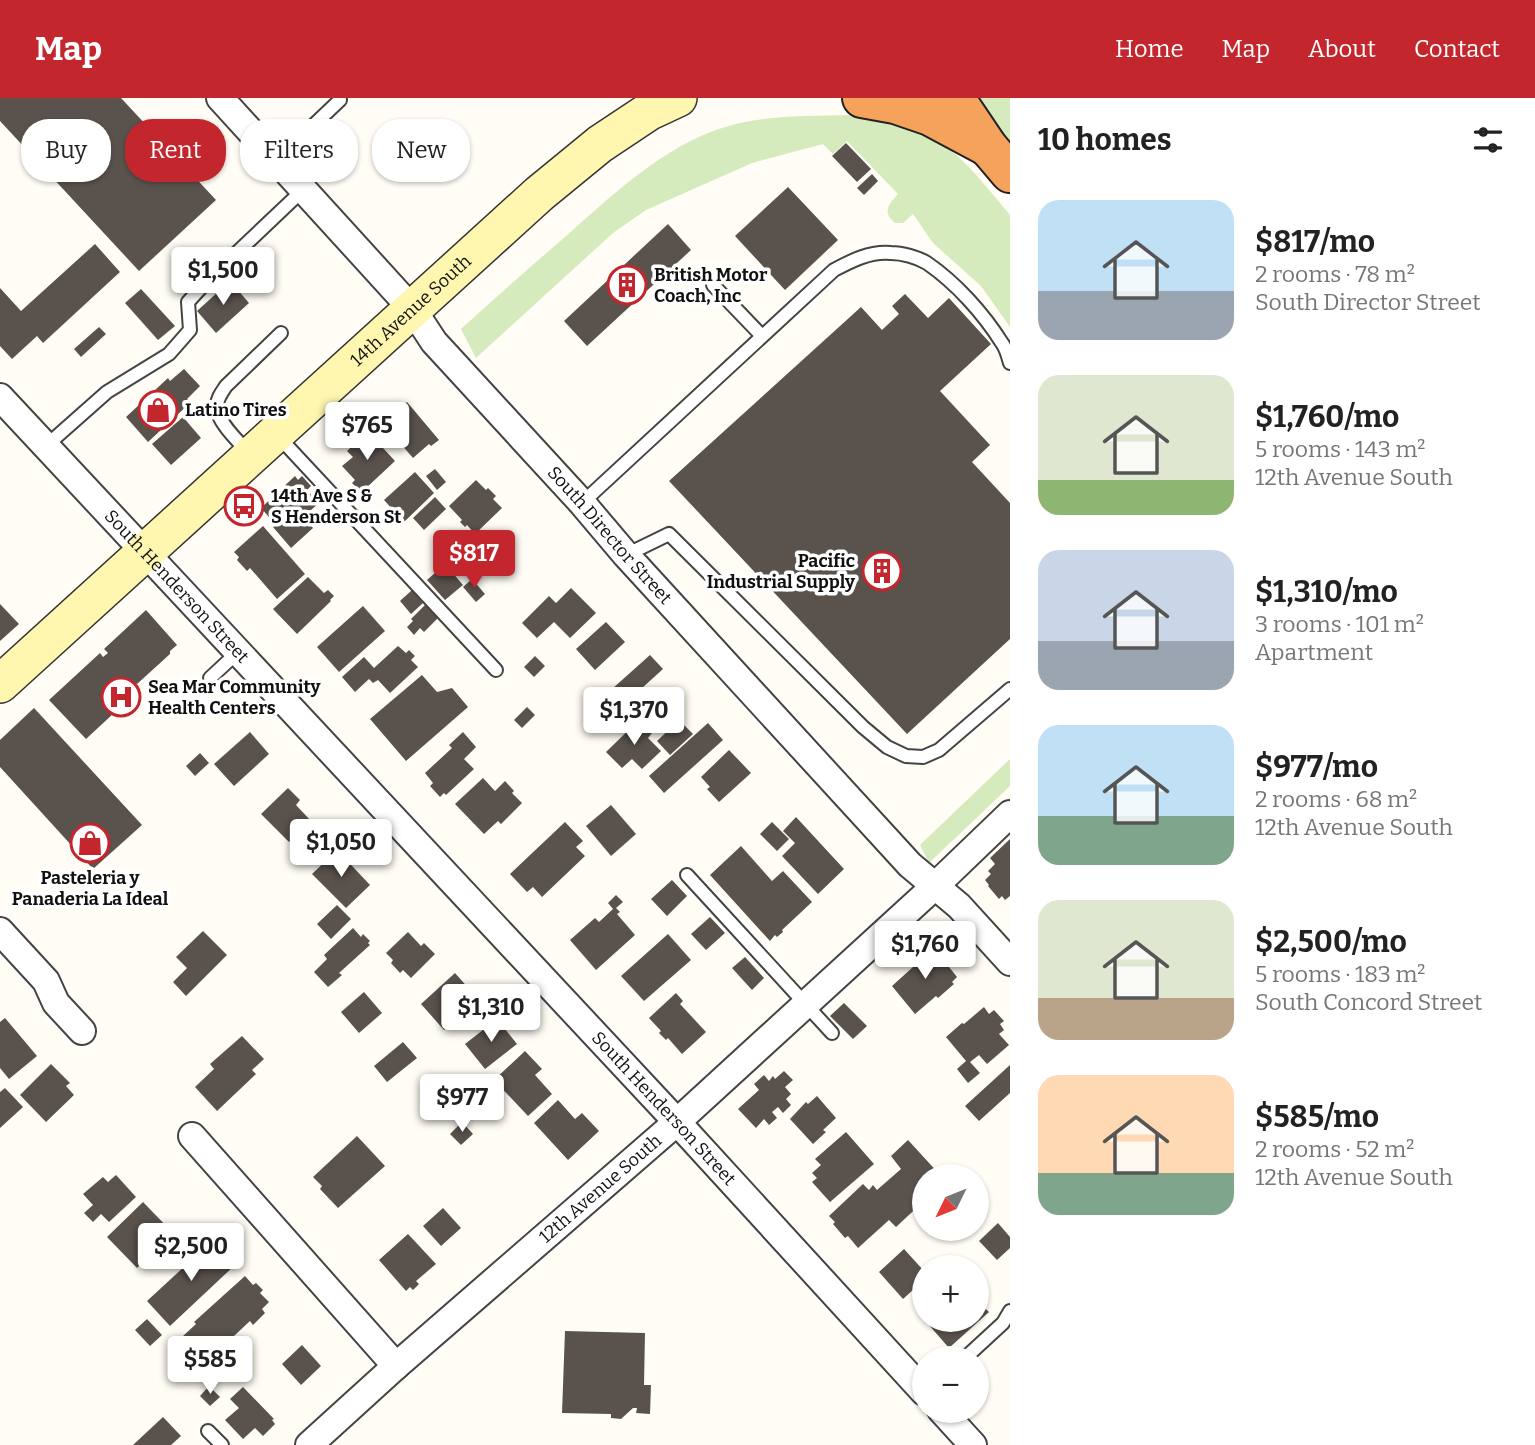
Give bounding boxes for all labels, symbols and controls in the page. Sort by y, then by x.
text: Map [35,29,102,69]
text: Home [1115,35,1184,63]
text: Map [1222,35,1270,63]
text: About [1308,35,1376,63]
text: Contact [1414,35,1500,63]
chip: Buy [21,119,111,182]
chip: Rent [125,119,226,182]
chip: Filters [240,119,358,182]
chip: New [372,119,470,182]
icon: filters [1469,121,1507,159]
text: 10 homes [1038,122,1172,158]
text: $817/mo [1255,224,1375,260]
icon: home [1094,228,1178,312]
pin: $1,500 [166,248,280,307]
street label: 14th Avenue South [346,250,476,371]
text: $1,500 [187,256,259,284]
text: 2 rooms · 78 m² [1255,260,1415,288]
building icon: British Motor Coach, Inc [606,264,648,306]
place label: British Motor Coach, Inc [654,264,768,307]
text: South Director Street [1255,288,1481,316]
shop icon: Latino Tires [137,389,179,431]
place label: Latino Tires [185,399,287,421]
text: $1,760/mo [1255,399,1399,435]
pin: $765 [326,402,408,462]
icon: home [1094,403,1178,487]
text: $765 [341,411,393,439]
text: 5 rooms · 143 m² [1255,435,1426,463]
street label: South Director Street [543,462,677,609]
text: 12th Avenue South [1255,463,1453,491]
bus stop icon: 14th Ave S & S Henderson St [223,485,265,527]
place label: 14th Ave S & S Henderson St [271,485,401,528]
street label: South Henderson Street [100,505,254,668]
pin: $817 [433,531,515,590]
text: $817 [449,539,499,567]
place label: Pacific Industrial Supply [707,550,856,593]
building icon: Pacific Industrial Supply [861,550,903,592]
text: $1,310/mo [1255,574,1398,610]
icon: home [1094,578,1178,662]
text: 3 rooms · 101 m² [1255,610,1424,638]
text: Apartment [1255,638,1373,666]
hospital icon: Sea Mar Community Health Centers [100,676,142,718]
place label: Sea Mar Community Health Centers [148,676,322,719]
pin: $1,370 [577,688,691,747]
text: $1,370 [599,696,669,724]
text: $977/mo [1255,749,1378,785]
icon: home [1094,753,1178,837]
text: 2 rooms · 68 m² [1255,785,1417,813]
text: 12th Avenue South [1255,813,1453,841]
pin: $1,050 [284,820,398,879]
shop icon: Pasteleria y Panaderia La Ideal [69,822,111,864]
text: $1,050 [306,828,376,856]
place label: Pasteleria y Panaderia La Ideal [12,867,169,910]
pin: $1,760 [868,922,982,981]
text: $2,500/mo [1255,924,1407,960]
icon: home [1094,928,1178,1012]
text: $1,760 [891,930,959,958]
text: 5 rooms · 183 m² [1255,960,1426,988]
pin: $1,310 [434,984,548,1044]
text: South Concord Street [1255,988,1482,1016]
text: $1,310 [457,993,525,1021]
street label: South Henderson Street [587,1027,741,1190]
pin: $977 [421,1074,503,1134]
text: $977 [436,1083,488,1111]
text: $585/mo [1255,1099,1379,1135]
icon: home [1094,1103,1178,1187]
street label: 12th Avenue South [535,1130,666,1248]
text: 2 rooms · 52 m² [1255,1135,1414,1163]
text: 12th Avenue South [1255,1163,1453,1191]
north arrow [912,1164,989,1241]
map controls [912,1164,989,1423]
pin: $2,500 [134,1224,248,1283]
text: $2,500 [154,1232,228,1260]
button: + [912,1255,989,1332]
pin: $585 [169,1336,251,1396]
text: $585 [184,1345,236,1373]
button: − [912,1346,989,1423]

